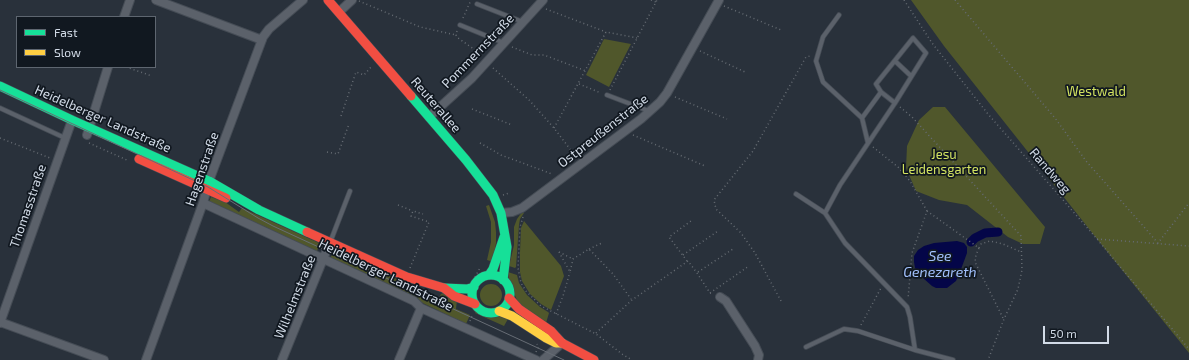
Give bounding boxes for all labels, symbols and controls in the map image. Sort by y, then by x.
street label: Pommernstraße [439,11,517,91]
legend [16,16,156,68]
text: Fast [54,25,77,39]
text: Slow [54,45,81,59]
street label: Reuterallee [408,74,464,136]
street label: Heidelberger Landstraße [32,82,174,156]
park label: Westwald [1066,84,1126,100]
street label: Ostpreußenstraße [555,91,651,171]
street label: Hagenstraße [182,130,222,208]
street label: Randweg [1026,145,1074,197]
park label: Jesu Leidensgarten [902,147,986,178]
street label: Thomasstraße [6,162,50,250]
street label: Heidelberger Landstraße [316,236,456,314]
water label: See Genezareth [903,248,977,280]
street label: Wilhelmstraße [271,253,319,341]
scale bar [1045,318,1111,344]
text: 50 m [1050,326,1077,340]

